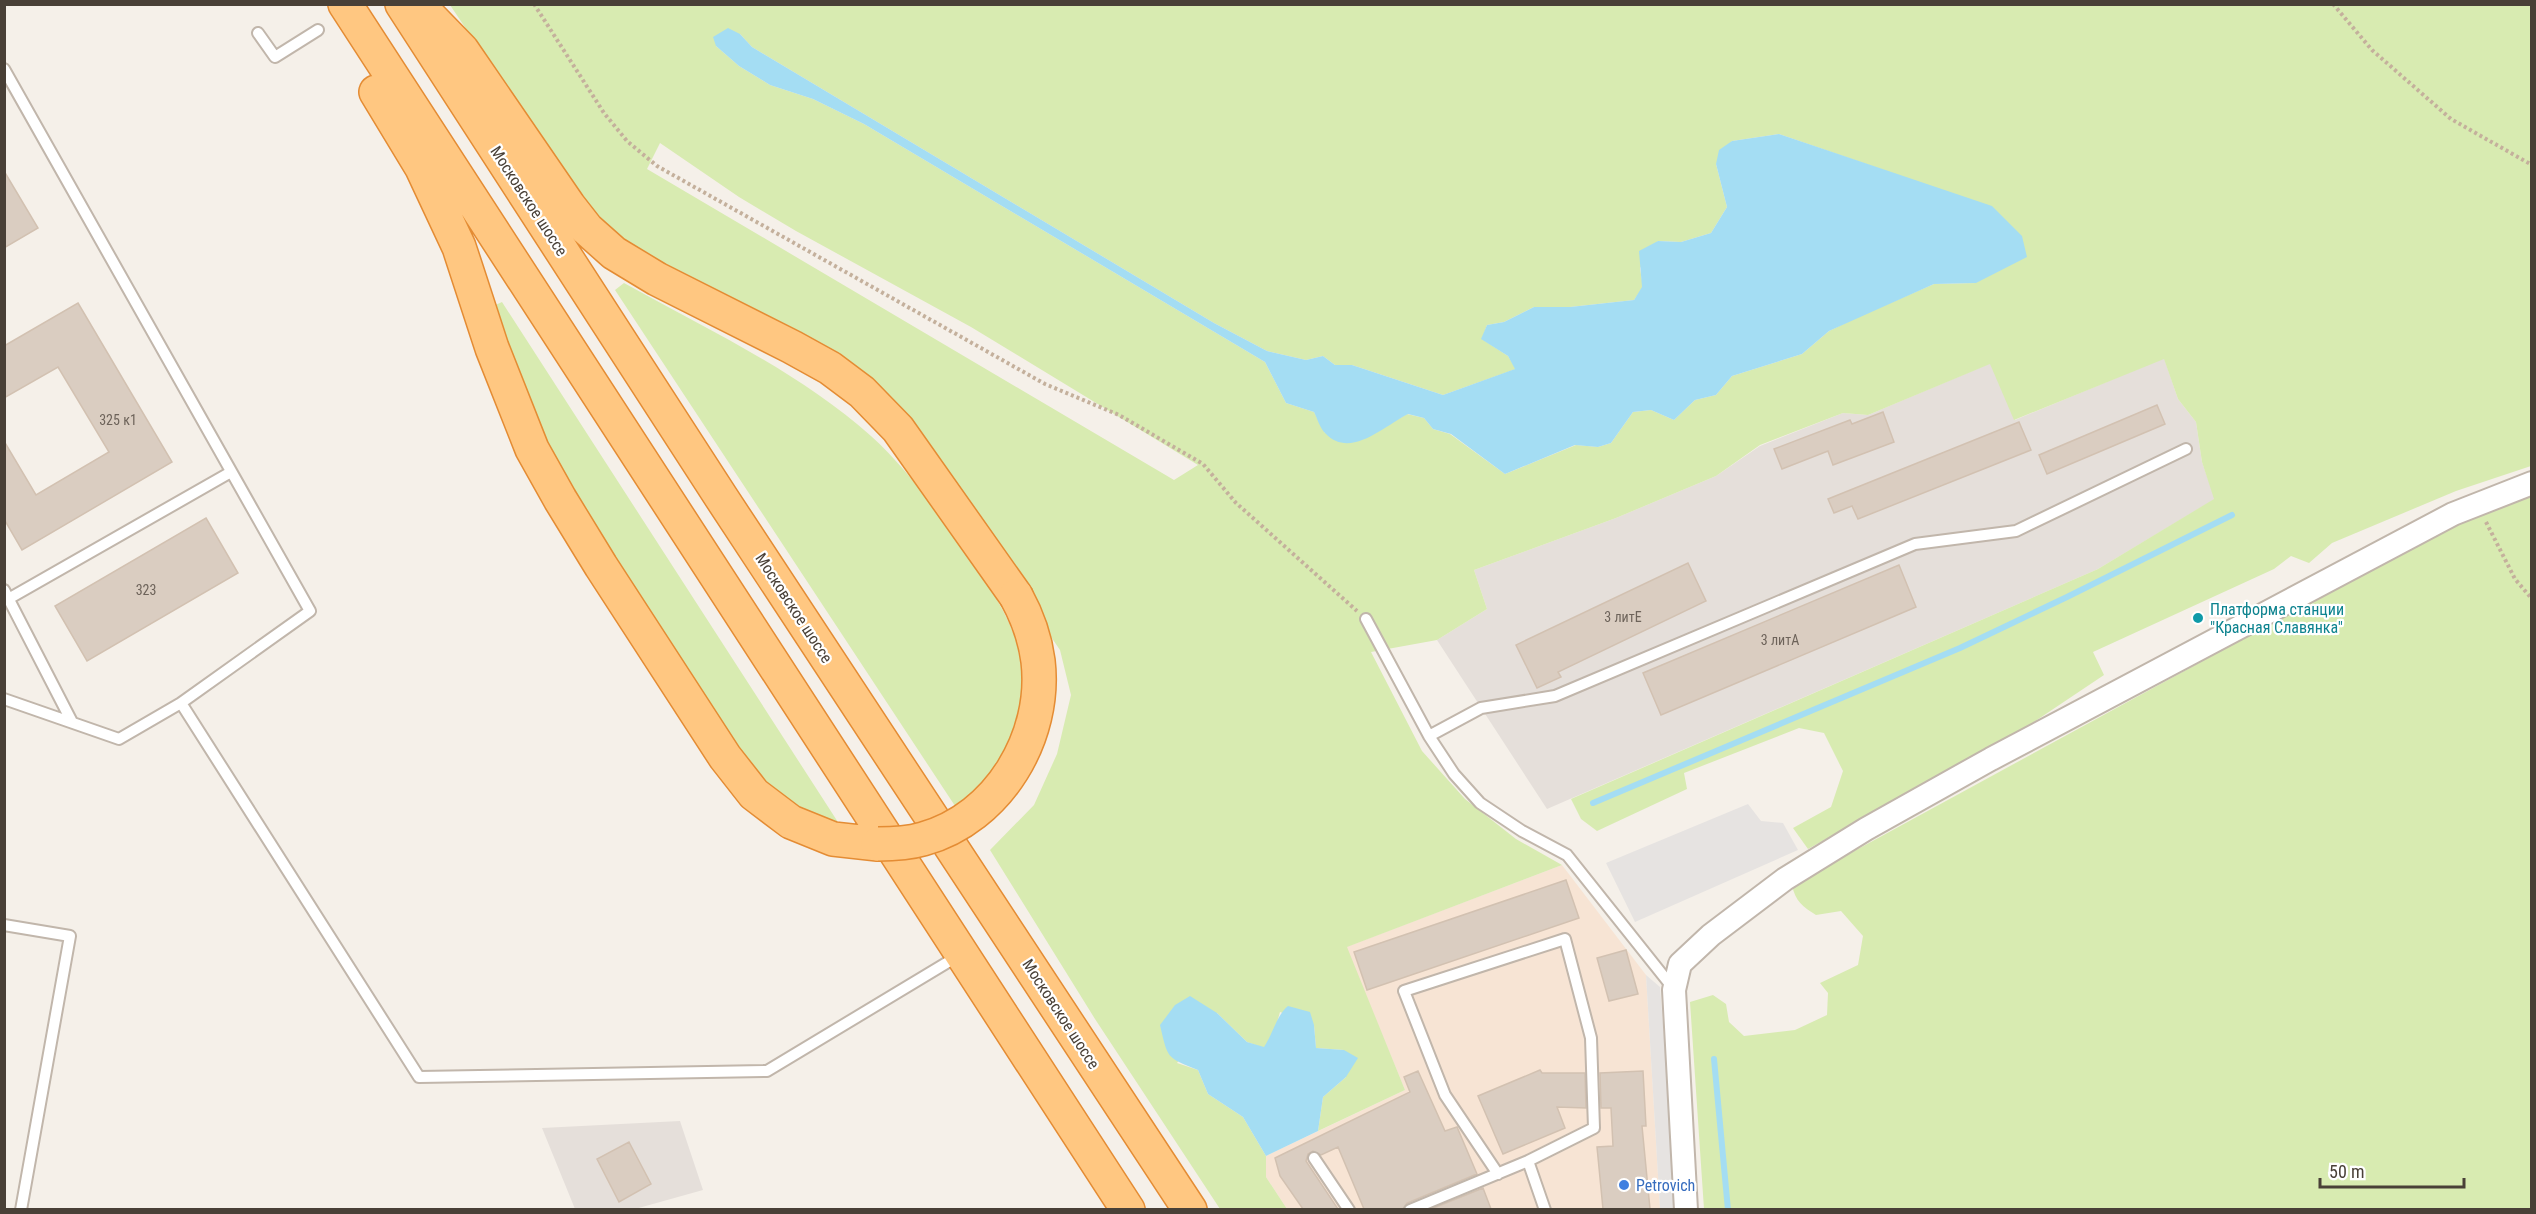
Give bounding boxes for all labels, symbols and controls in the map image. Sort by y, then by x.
street label: Московское шоссе [486,143,572,259]
house number: 325 к1 [99,412,137,428]
street label: Московское шоссе [751,550,837,666]
house number: 323 [136,582,156,598]
place label: Платформа станции "Красная Славянка" [2210,600,2344,637]
house number: 3 литЕ [1604,609,1642,625]
marker: Платформа станции "Красная Славянка" [2191,611,2205,625]
house number: 3 литА [1761,632,1799,648]
street label: Московское шоссе [1018,956,1104,1072]
scale bar [2320,1151,2464,1189]
text: 50 m [2329,1161,2364,1182]
place label: Petrovich [1636,1176,1695,1195]
marker: Petrovich [1617,1178,1631,1192]

